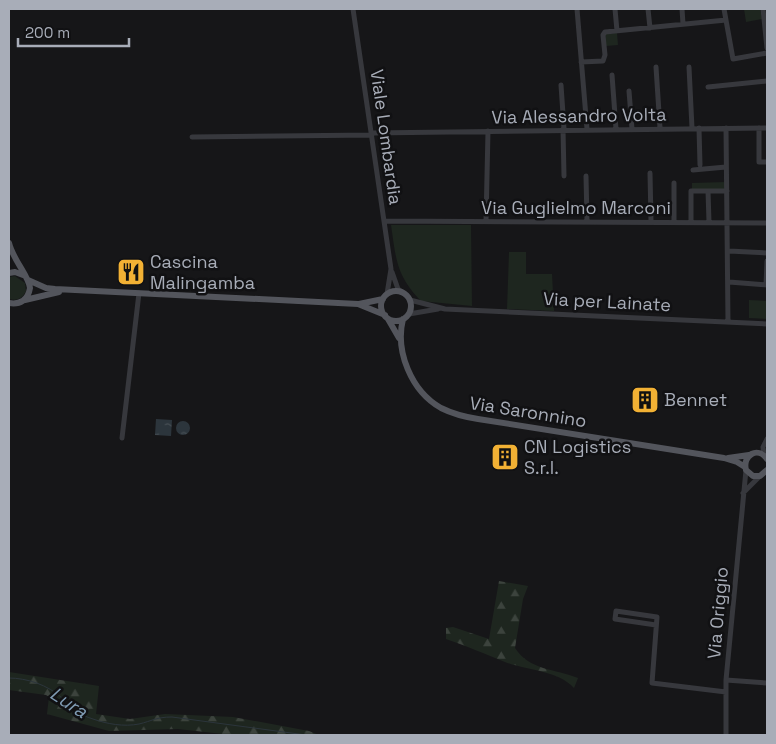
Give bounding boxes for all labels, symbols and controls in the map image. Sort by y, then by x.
scale bar [18,15,129,47]
text: 200 m [25,23,70,42]
street label: Viale Lombardia [366,68,407,206]
street label: Via Alessandro Volta [491,102,667,129]
street label: Via Guglielmo Marconi [481,196,671,219]
place label: Cascina Malingamba [150,250,255,294]
restaurant icon: Cascina Malingamba [116,257,146,287]
street label: Via per Lainate [542,287,672,316]
building icon: Bennet [630,385,660,415]
place label: Bennet [664,388,727,411]
street label: Via Saronnino [468,391,588,432]
place label: CN Logistics S.r.l. [524,435,631,479]
building icon: CN Logistics S.r.l. [490,442,520,472]
street label: Via Origgio [702,566,733,660]
water label: Lura [45,681,92,724]

